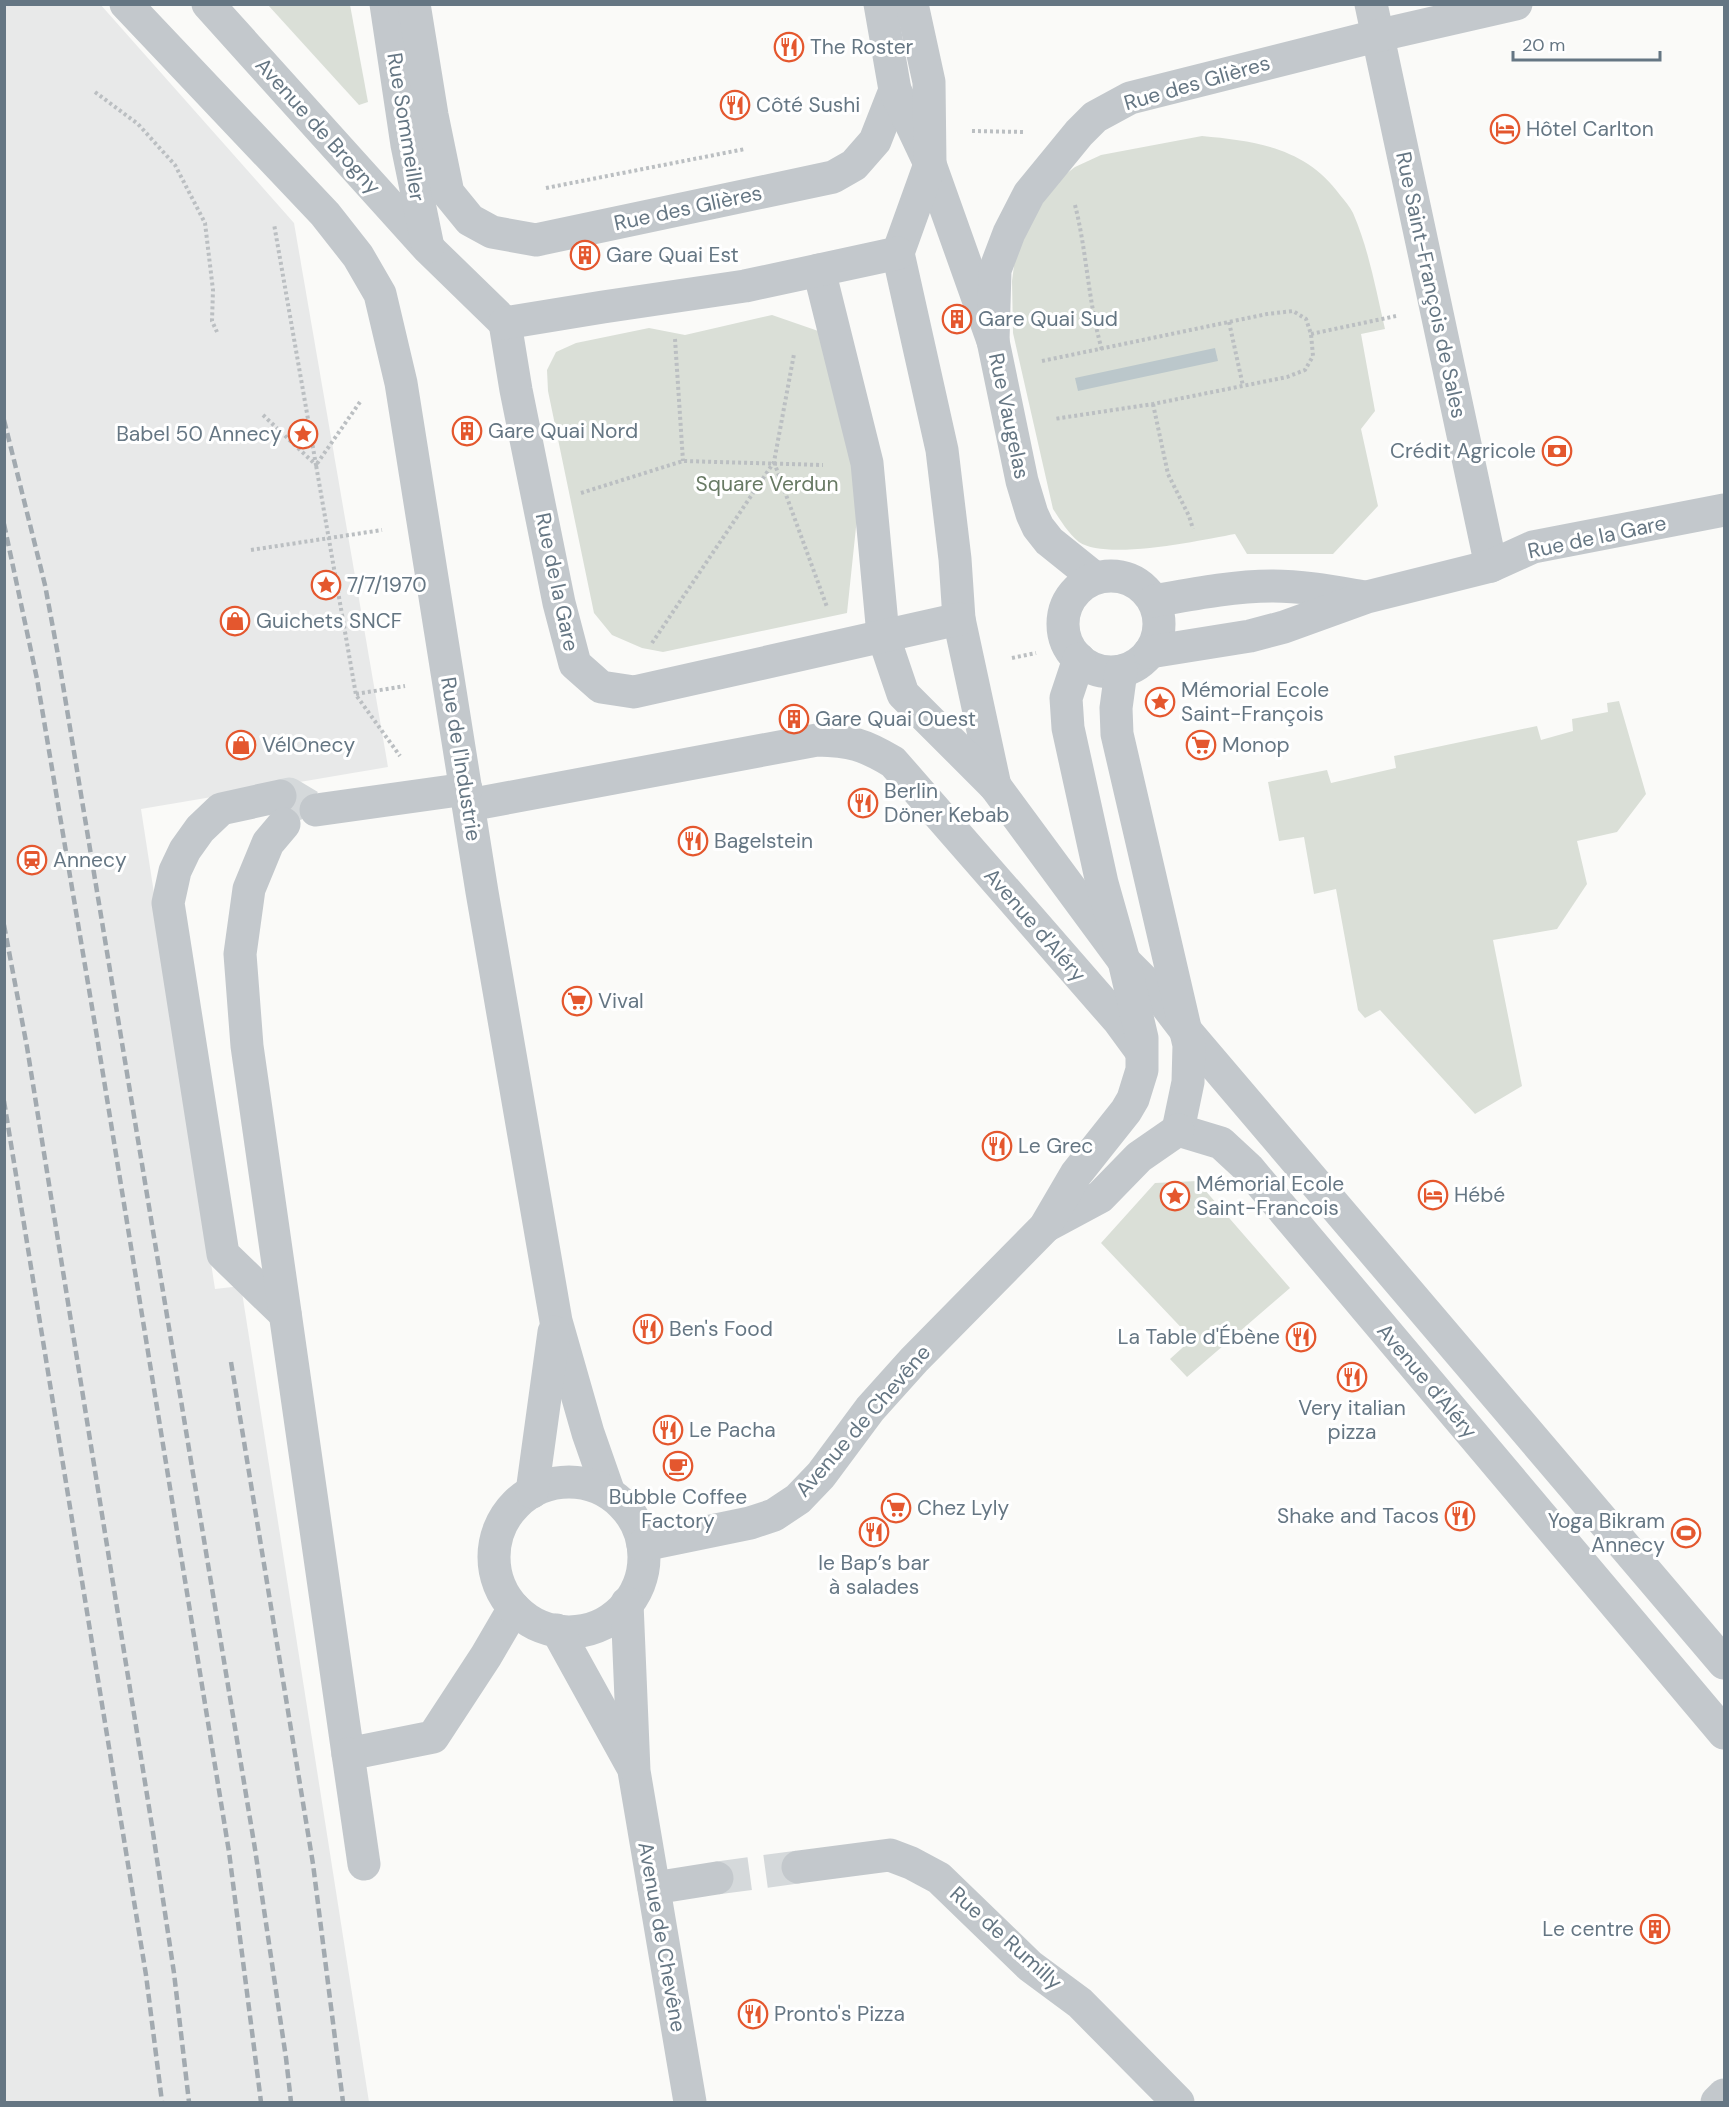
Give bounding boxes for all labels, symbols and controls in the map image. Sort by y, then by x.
scale bar [1513,24,1660,62]
restaurant icon: The Roster [773,31,805,63]
place label: The Roster [810,33,914,61]
text: 20 m [1522,33,1565,57]
street label: Rue des Glières [1121,49,1273,117]
street label: Rue Sommeiller [380,51,432,204]
street label: Avenue de Brogny [249,52,387,201]
restaurant icon: Côté Sushi [719,89,751,121]
place label: Côté Sushi [756,91,860,119]
hotel icon: Hôtel Carlton [1489,113,1521,145]
place label: Hôtel Carlton [1526,115,1654,143]
street label: Rue Saint-François de Sales [1389,149,1473,421]
street label: Rue des Glières [611,179,765,237]
building icon: Gare Quai Est [569,239,601,271]
place label: Gare Quai Est [606,241,739,269]
building icon: Gare Quai Sud [941,303,973,335]
place label: Gare Quai Sud [978,305,1118,333]
street label: Rue Vaugelas [982,350,1036,482]
building icon: Gare Quai Nord [451,415,483,447]
place label: Gare Quai Nord [488,417,638,445]
place icon: Babel 50 Annecy [287,418,319,450]
place label: Babel 50 Annecy [116,420,282,448]
bank icon: Crédit Agricole [1541,435,1573,467]
place label: Crédit Agricole [1390,437,1536,465]
park label: Square Verdun [696,470,838,498]
street label: Rue de la Gare [1525,509,1669,565]
street label: Rue de la Gare [529,510,585,654]
place icon: 7/7/1970 [310,569,342,601]
place label: 7/7/1970 [347,571,427,599]
shop icon: Guichets SNCF [219,605,251,637]
place label: Guichets SNCF [256,607,402,635]
street label: Rue de l'Industrie [434,675,488,843]
place label: Mémorial Ecole Saint-François [1181,676,1329,728]
place icon: Mémorial Ecole Saint-François [1144,686,1176,718]
building icon: Gare Quai Ouest [778,703,810,735]
place label: Gare Quai Ouest [815,705,976,733]
shop icon: VélOnecy [225,729,257,761]
supermarket icon: Monop [1185,729,1217,761]
place label: VélOnecy [262,731,356,759]
place label: Monop [1222,731,1290,759]
place label: Berlin Döner Kebab [884,777,1009,829]
restaurant icon: Berlin Döner Kebab [847,787,879,819]
restaurant icon: Bagelstein [677,825,709,857]
place label: Bagelstein [714,827,813,855]
station icon: Annecy [16,844,48,876]
place label: Annecy [53,846,127,874]
street label: Avenue d'Aléry [978,862,1092,988]
supermarket icon: Vival [561,985,593,1017]
place label: Vival [598,987,644,1015]
restaurant icon: Le Grec [981,1130,1013,1162]
place label: Le Grec [1018,1132,1093,1160]
place label: Mémorial Ecole Saint-Francois [1196,1170,1344,1222]
hotel icon: Hébé [1417,1179,1449,1211]
place icon: Mémorial Ecole Saint-Francois [1159,1180,1191,1212]
place label: Hébé [1454,1181,1505,1209]
restaurant icon: Ben's Food [632,1313,664,1345]
place label: Ben's Food [669,1315,773,1343]
street label: Avenue d'Aléry [1371,1318,1484,1445]
restaurant icon: La Table d'Ébène [1285,1321,1317,1353]
place label: La Table d'Ébène [1118,1323,1280,1351]
street label: Avenue de Chevêne [789,1339,937,1503]
restaurant icon: Very italian pizza [1336,1361,1368,1393]
place label: Very italian pizza [1298,1394,1406,1446]
restaurant icon: Le Pacha [652,1414,684,1446]
place label: Le Pacha [689,1416,776,1444]
cafe icon: Bubble Coffee Factory [662,1450,694,1482]
place label: Bubble Coffee Factory [609,1483,747,1535]
supermarket icon: Chez Lyly [880,1492,912,1524]
place label: Chez Lyly [917,1494,1009,1522]
restaurant icon: Shake and Tacos [1444,1500,1476,1532]
place label: Shake and Tacos [1277,1502,1439,1530]
place label: Yoga Bikram Annecy [1548,1507,1665,1559]
restaurant icon: le Bap’s bar à salades [858,1516,890,1548]
sports icon: Yoga Bikram Annecy [1670,1517,1702,1549]
place label: le Bap’s bar à salades [818,1549,930,1601]
street label: Avenue de Chevêne [631,1840,693,2034]
street label: Rue de Rumilly [944,1880,1068,1996]
building icon: Le centre [1639,1913,1671,1945]
place label: Le centre [1542,1915,1634,1943]
restaurant icon: Pronto's Pizza [737,1998,769,2030]
place label: Pronto's Pizza [774,2000,905,2028]

